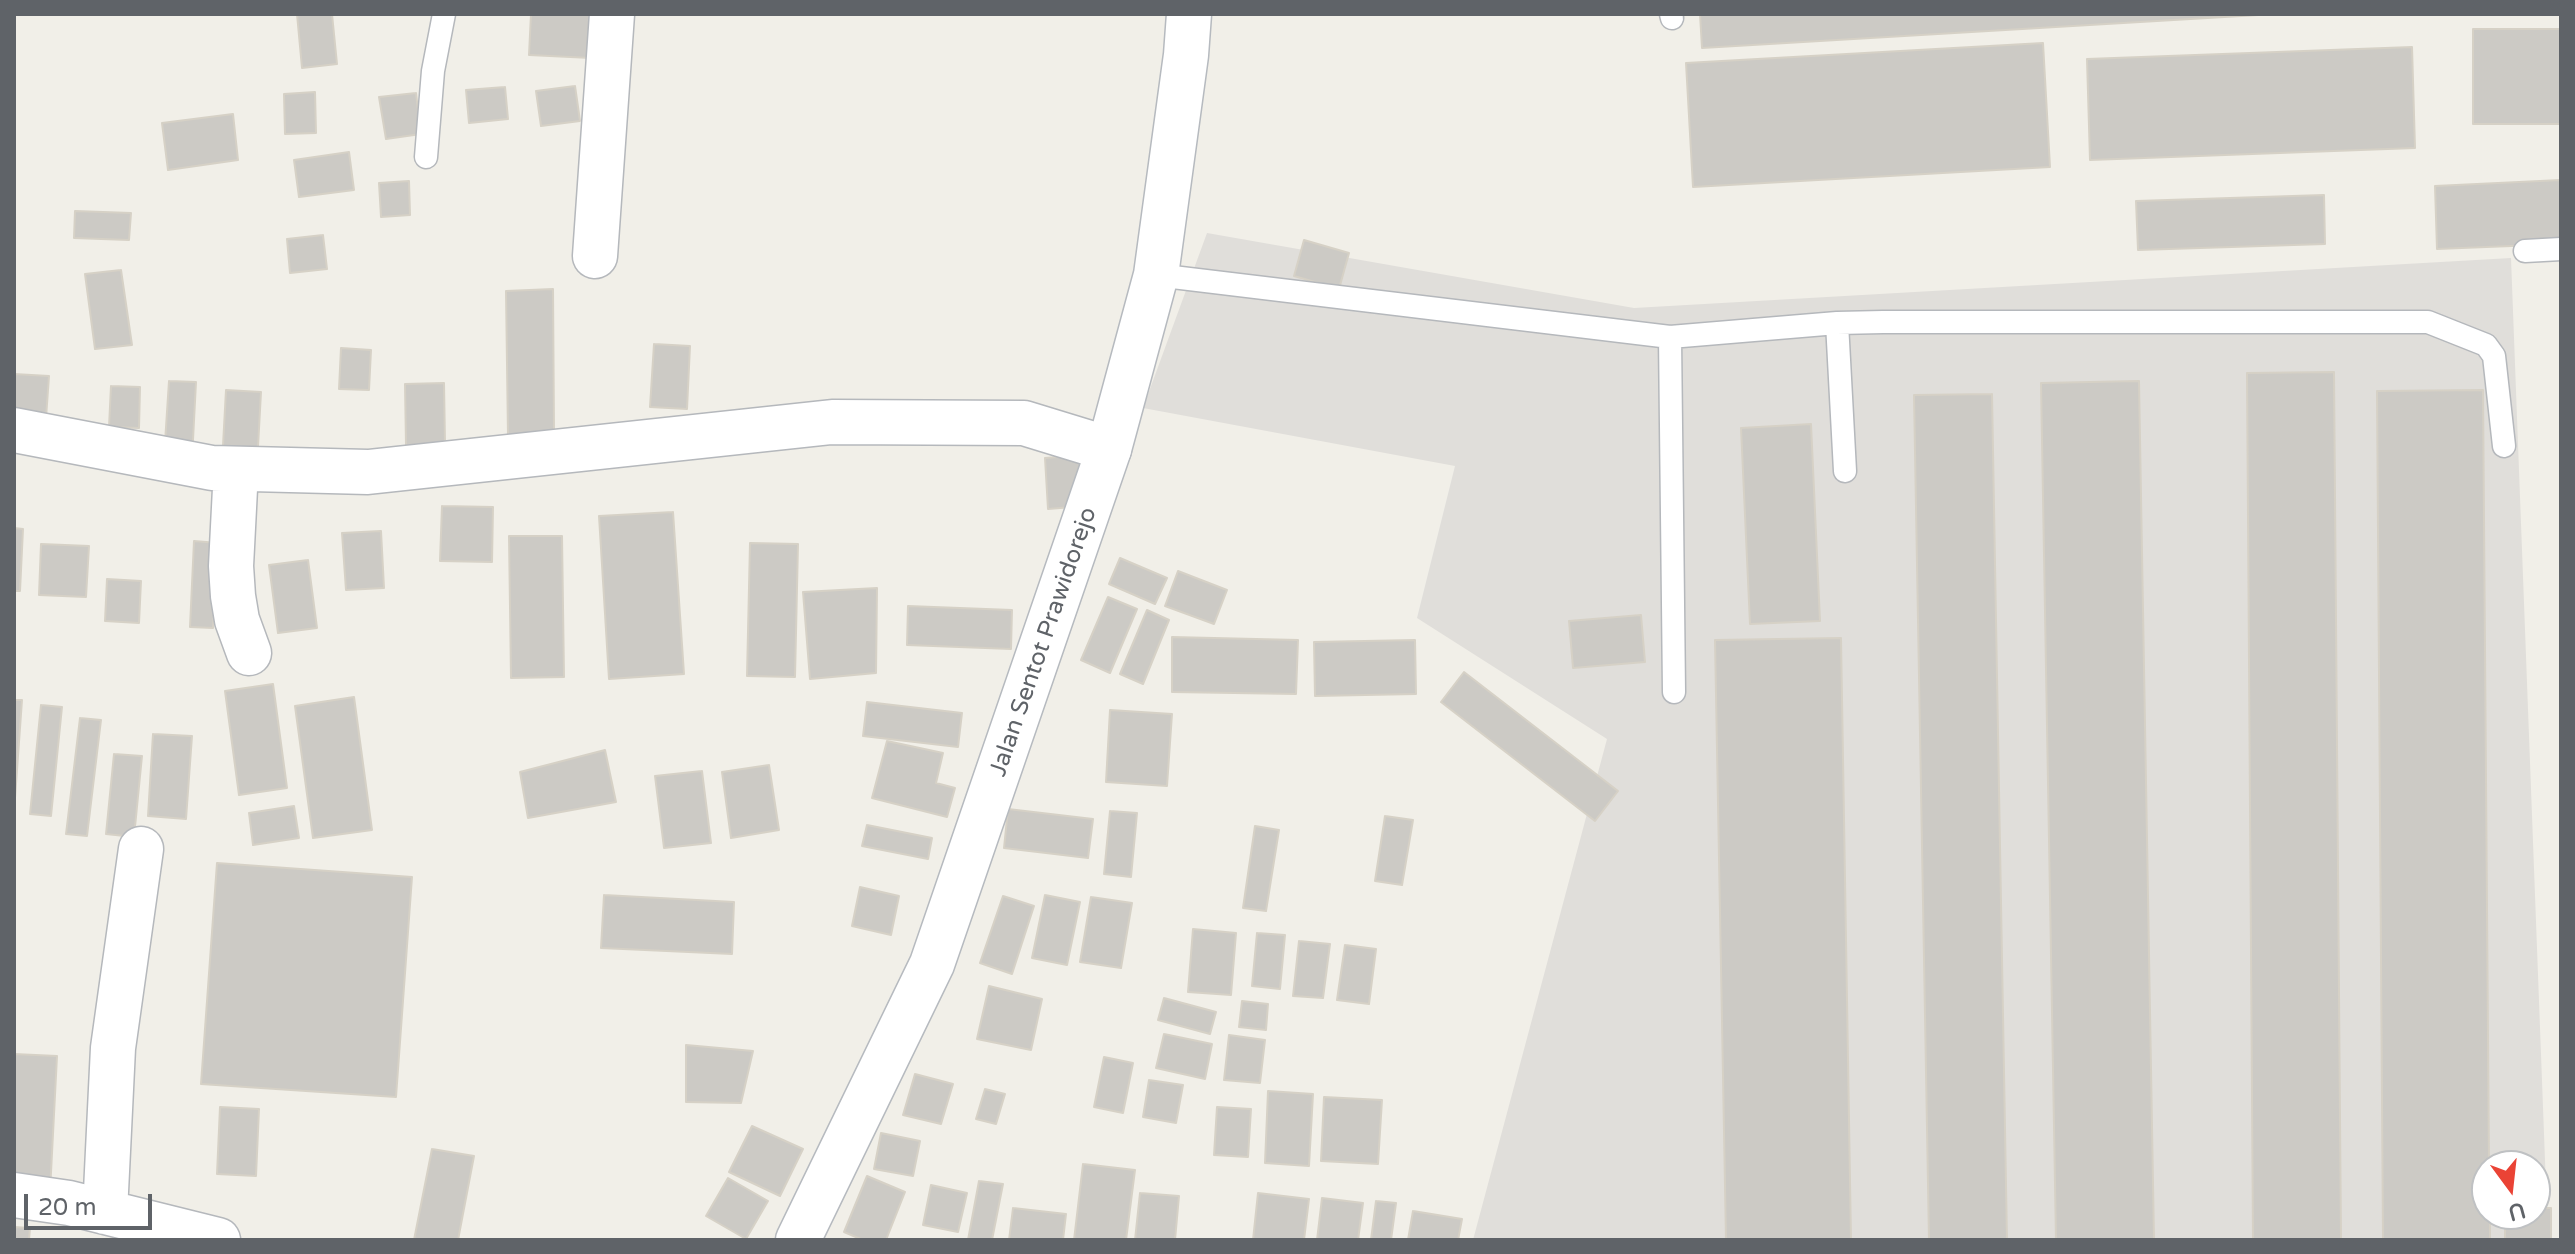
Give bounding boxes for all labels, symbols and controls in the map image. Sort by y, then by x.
street label: Jalan Sentot Prawidorejo [984,504,1104,780]
north arrow [2471,1150,2551,1230]
scale bar [28,1178,156,1228]
text: 20 m [38,1193,96,1222]
text: U [2505,1197,2528,1226]

